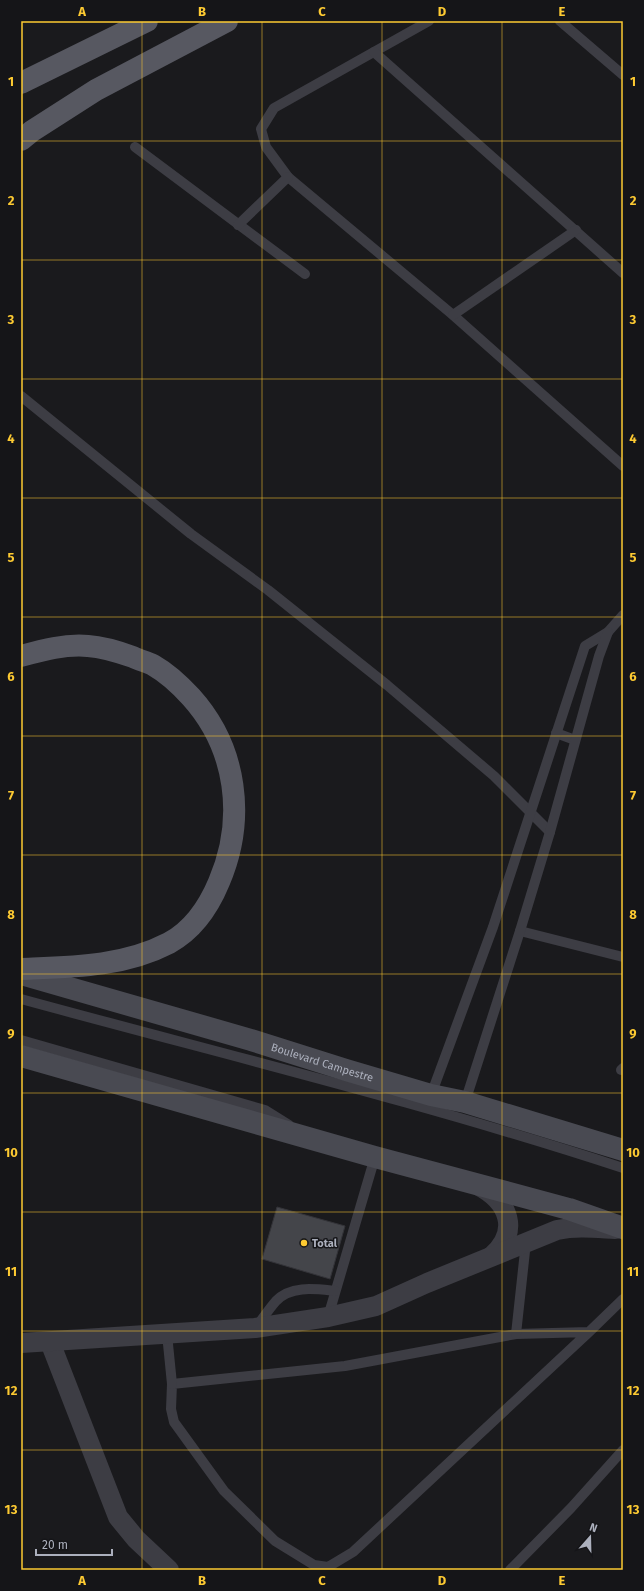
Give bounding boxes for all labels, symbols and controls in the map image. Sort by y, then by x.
text: A [77,4,86,19]
text: B [198,4,206,19]
text: C [318,4,326,19]
text: D [438,4,447,19]
text: E [559,4,566,19]
text: 1 [8,74,14,89]
text: 1 [630,74,636,89]
text: 2 [8,193,15,208]
text: 2 [630,193,637,208]
text: 3 [7,312,15,327]
text: 3 [629,312,637,327]
text: 4 [7,431,15,446]
text: 4 [629,431,637,446]
text: 5 [8,550,15,565]
text: 5 [630,550,637,565]
text: 6 [7,669,15,684]
text: 6 [629,669,637,684]
text: 7 [8,788,14,803]
text: 7 [630,788,636,803]
text: 8 [7,907,15,922]
text: 8 [629,907,637,922]
text: 9 [7,1026,15,1041]
text: 9 [629,1026,637,1041]
street label: Boulevard Campestre [270,1040,375,1084]
text: 10 [4,1145,18,1160]
text: 10 [626,1145,640,1160]
place label: Total [312,1237,338,1250]
marker: Total [299,1238,309,1248]
text: 11 [5,1264,17,1279]
text: 11 [627,1264,639,1279]
text: 12 [5,1383,18,1398]
text: 12 [627,1383,640,1398]
text: 13 [5,1502,18,1517]
text: 13 [627,1502,640,1517]
north arrow [570,1517,610,1557]
text: N [588,1521,599,1535]
scale bar [36,1531,112,1557]
text: 20 m [42,1538,68,1552]
text: A [77,1573,86,1588]
text: B [198,1573,206,1588]
text: C [318,1573,326,1588]
text: D [438,1573,447,1588]
text: E [559,1573,566,1588]

